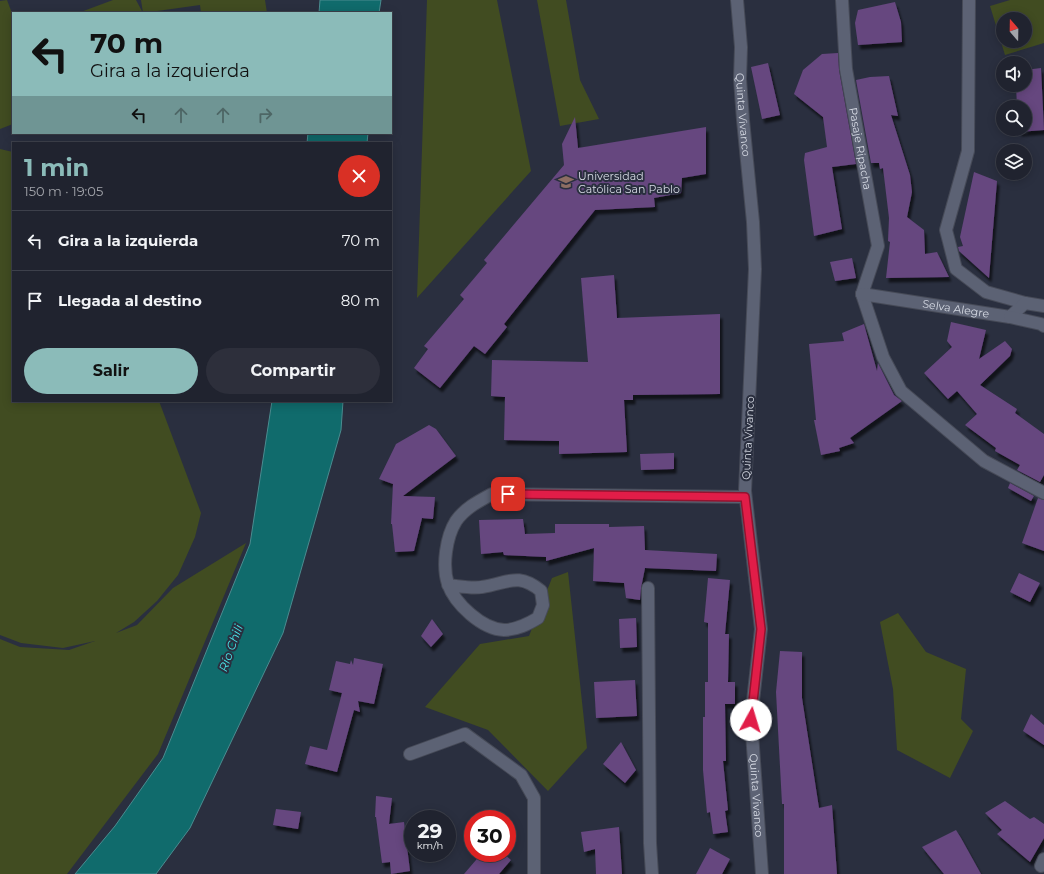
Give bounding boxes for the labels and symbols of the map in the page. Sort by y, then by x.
north arrow [996,12,1032,48]
street label: Quinta Vivanco [733,73,754,157]
street label: Pasaje Ripacha [846,106,875,191]
place label: Universidad Católica San Pablo [578,169,680,196]
school or university icon: Universidad Católica San Pablo [557,173,575,191]
street label: Selva Alegre [921,296,991,321]
street label: Quinta Vivanco [739,396,757,480]
pin [491,477,525,511]
water label: Río Chili [215,622,246,673]
position arrow [730,699,772,741]
street label: Quinta Vivanco [746,753,766,838]
speed limit sign: 30 [464,810,516,862]

